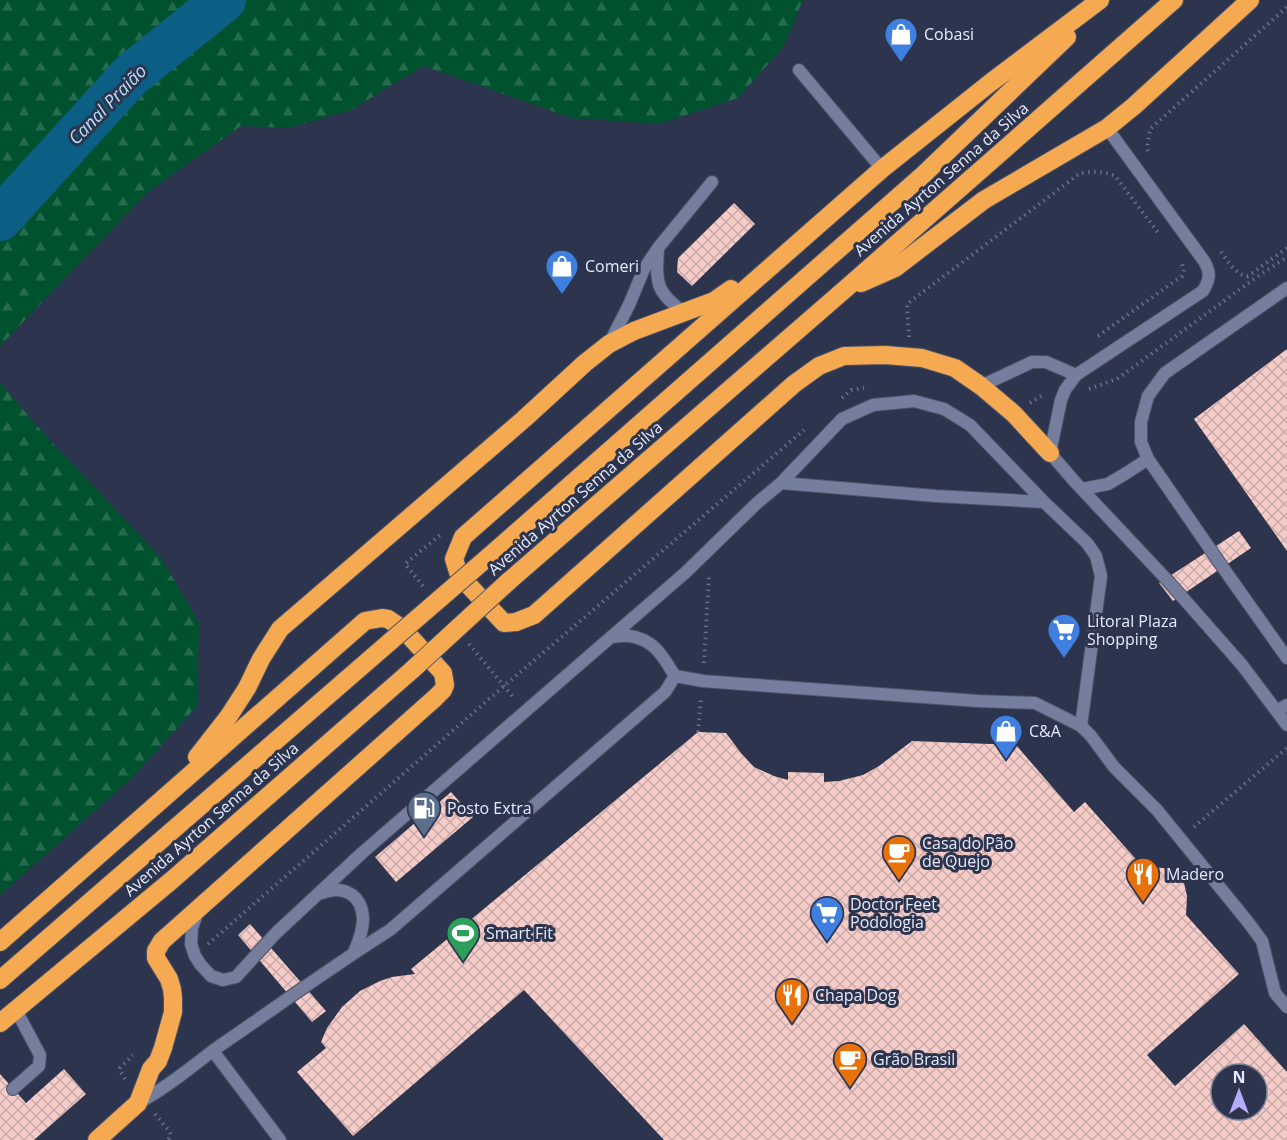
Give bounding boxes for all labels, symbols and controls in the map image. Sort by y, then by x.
shop icon: Cobasi [883,16,919,63]
place label: Cobasi [924,23,974,45]
water label: Canal Praião [63,59,151,149]
street label: Avenida Ayrton Senna da Silva [849,97,1033,261]
shop icon: Comeri [544,248,580,295]
place label: Comeri [585,255,639,277]
street label: Avenida Ayrton Senna da Silva [483,416,667,580]
place label: Litoral Plaza Shopping [1087,610,1177,650]
supermarket icon: Litoral Plaza Shopping [1046,612,1082,659]
shop icon: C&A [988,713,1024,760]
place label: C&A [1029,720,1062,742]
street label: Avenida Ayrton Senna da Silva [119,737,303,901]
fuel station icon: Posto Extra [406,790,442,837]
place label: Posto Extra [447,797,532,819]
place label: Casa do Pão de Quejo [922,832,1013,872]
cafe icon: Casa do Pão de Quejo [881,834,917,881]
restaurant icon: Madero [1125,856,1161,903]
place label: Madero [1166,863,1224,885]
place label: Doctor Feet Podologia [850,893,937,933]
supermarket icon: Doctor Feet Podologia [809,895,845,942]
sports icon: Smart Fit [445,915,481,962]
place label: Smart Fit [486,922,553,944]
restaurant icon: Chapa Dog [774,977,810,1024]
place label: Chapa Dog [815,984,897,1006]
cafe icon: Grão Brasil [832,1041,868,1088]
place label: Grão Brasil [873,1048,955,1070]
north arrow [1209,1062,1269,1122]
text: N [1232,1066,1246,1088]

